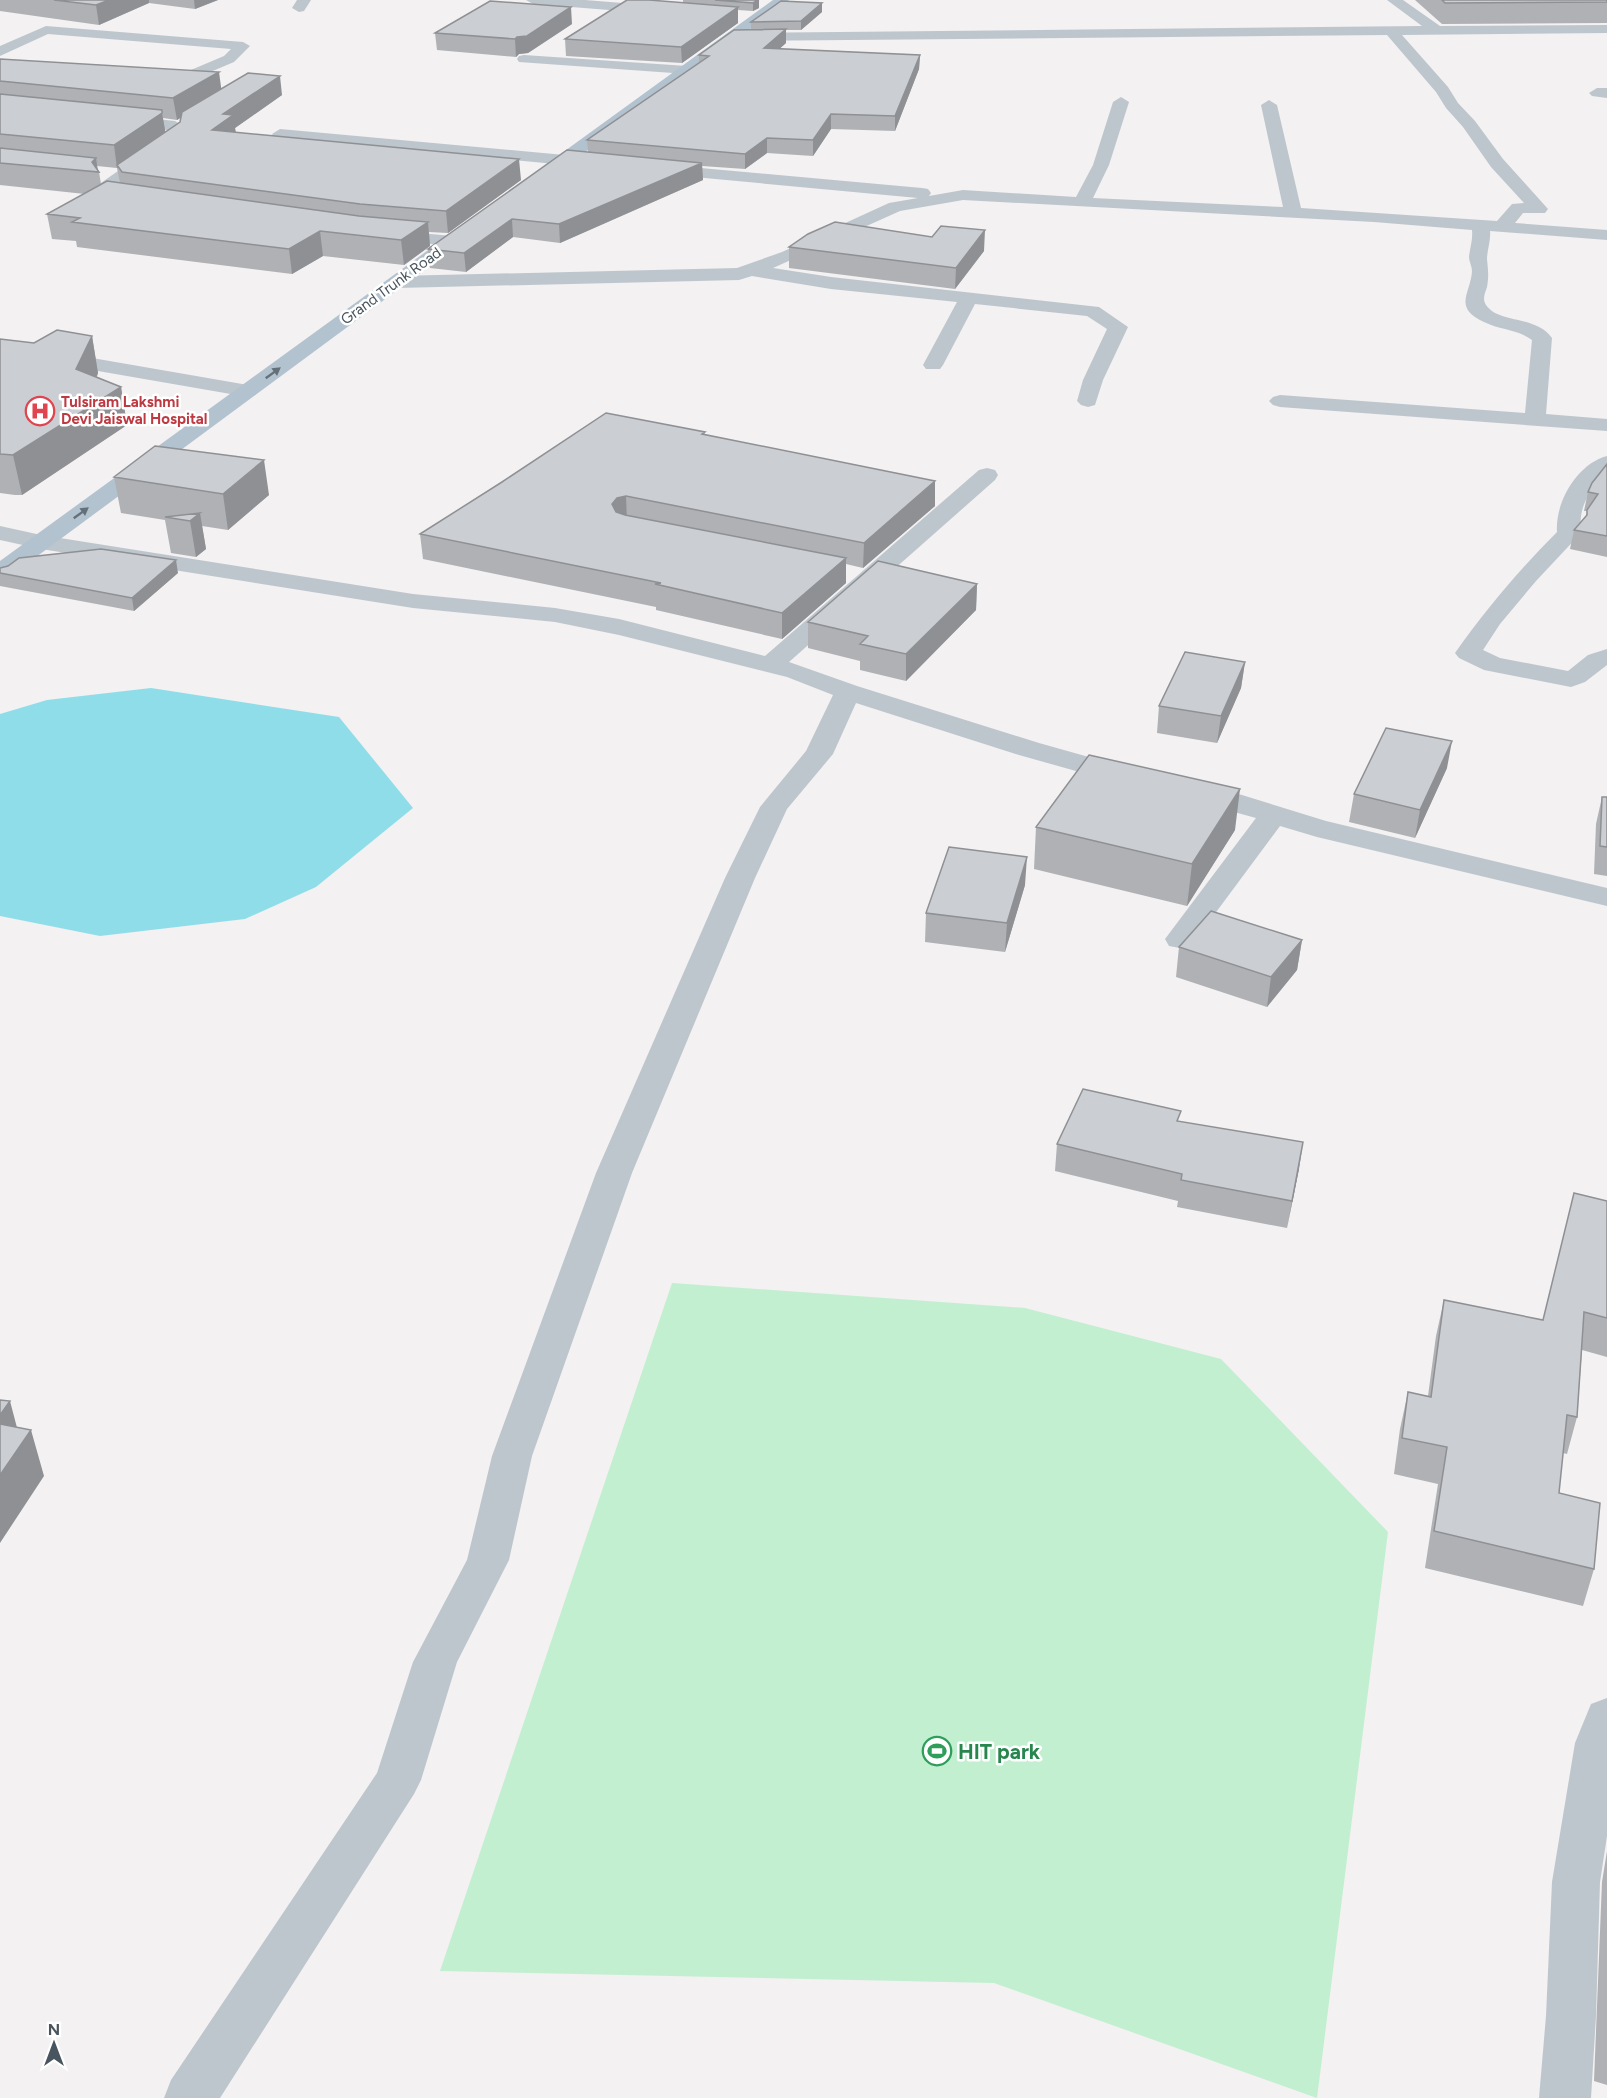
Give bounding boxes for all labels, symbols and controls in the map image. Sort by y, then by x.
street label: Grand Trunk Road [337,243,445,329]
one-way arrow [264,367,280,379]
place label: Tulsiram Lakshmi Devi Jaiswal Hospital [61,393,208,428]
hospital icon: Tulsiram Lakshmi Devi Jaiswal Hospital [24,395,56,427]
one-way arrow [74,507,89,519]
sports icon: HIT park [921,1735,953,1767]
place label: HIT park [958,1739,1041,1764]
north arrow [24,2014,84,2074]
text: N [48,2020,60,2039]

